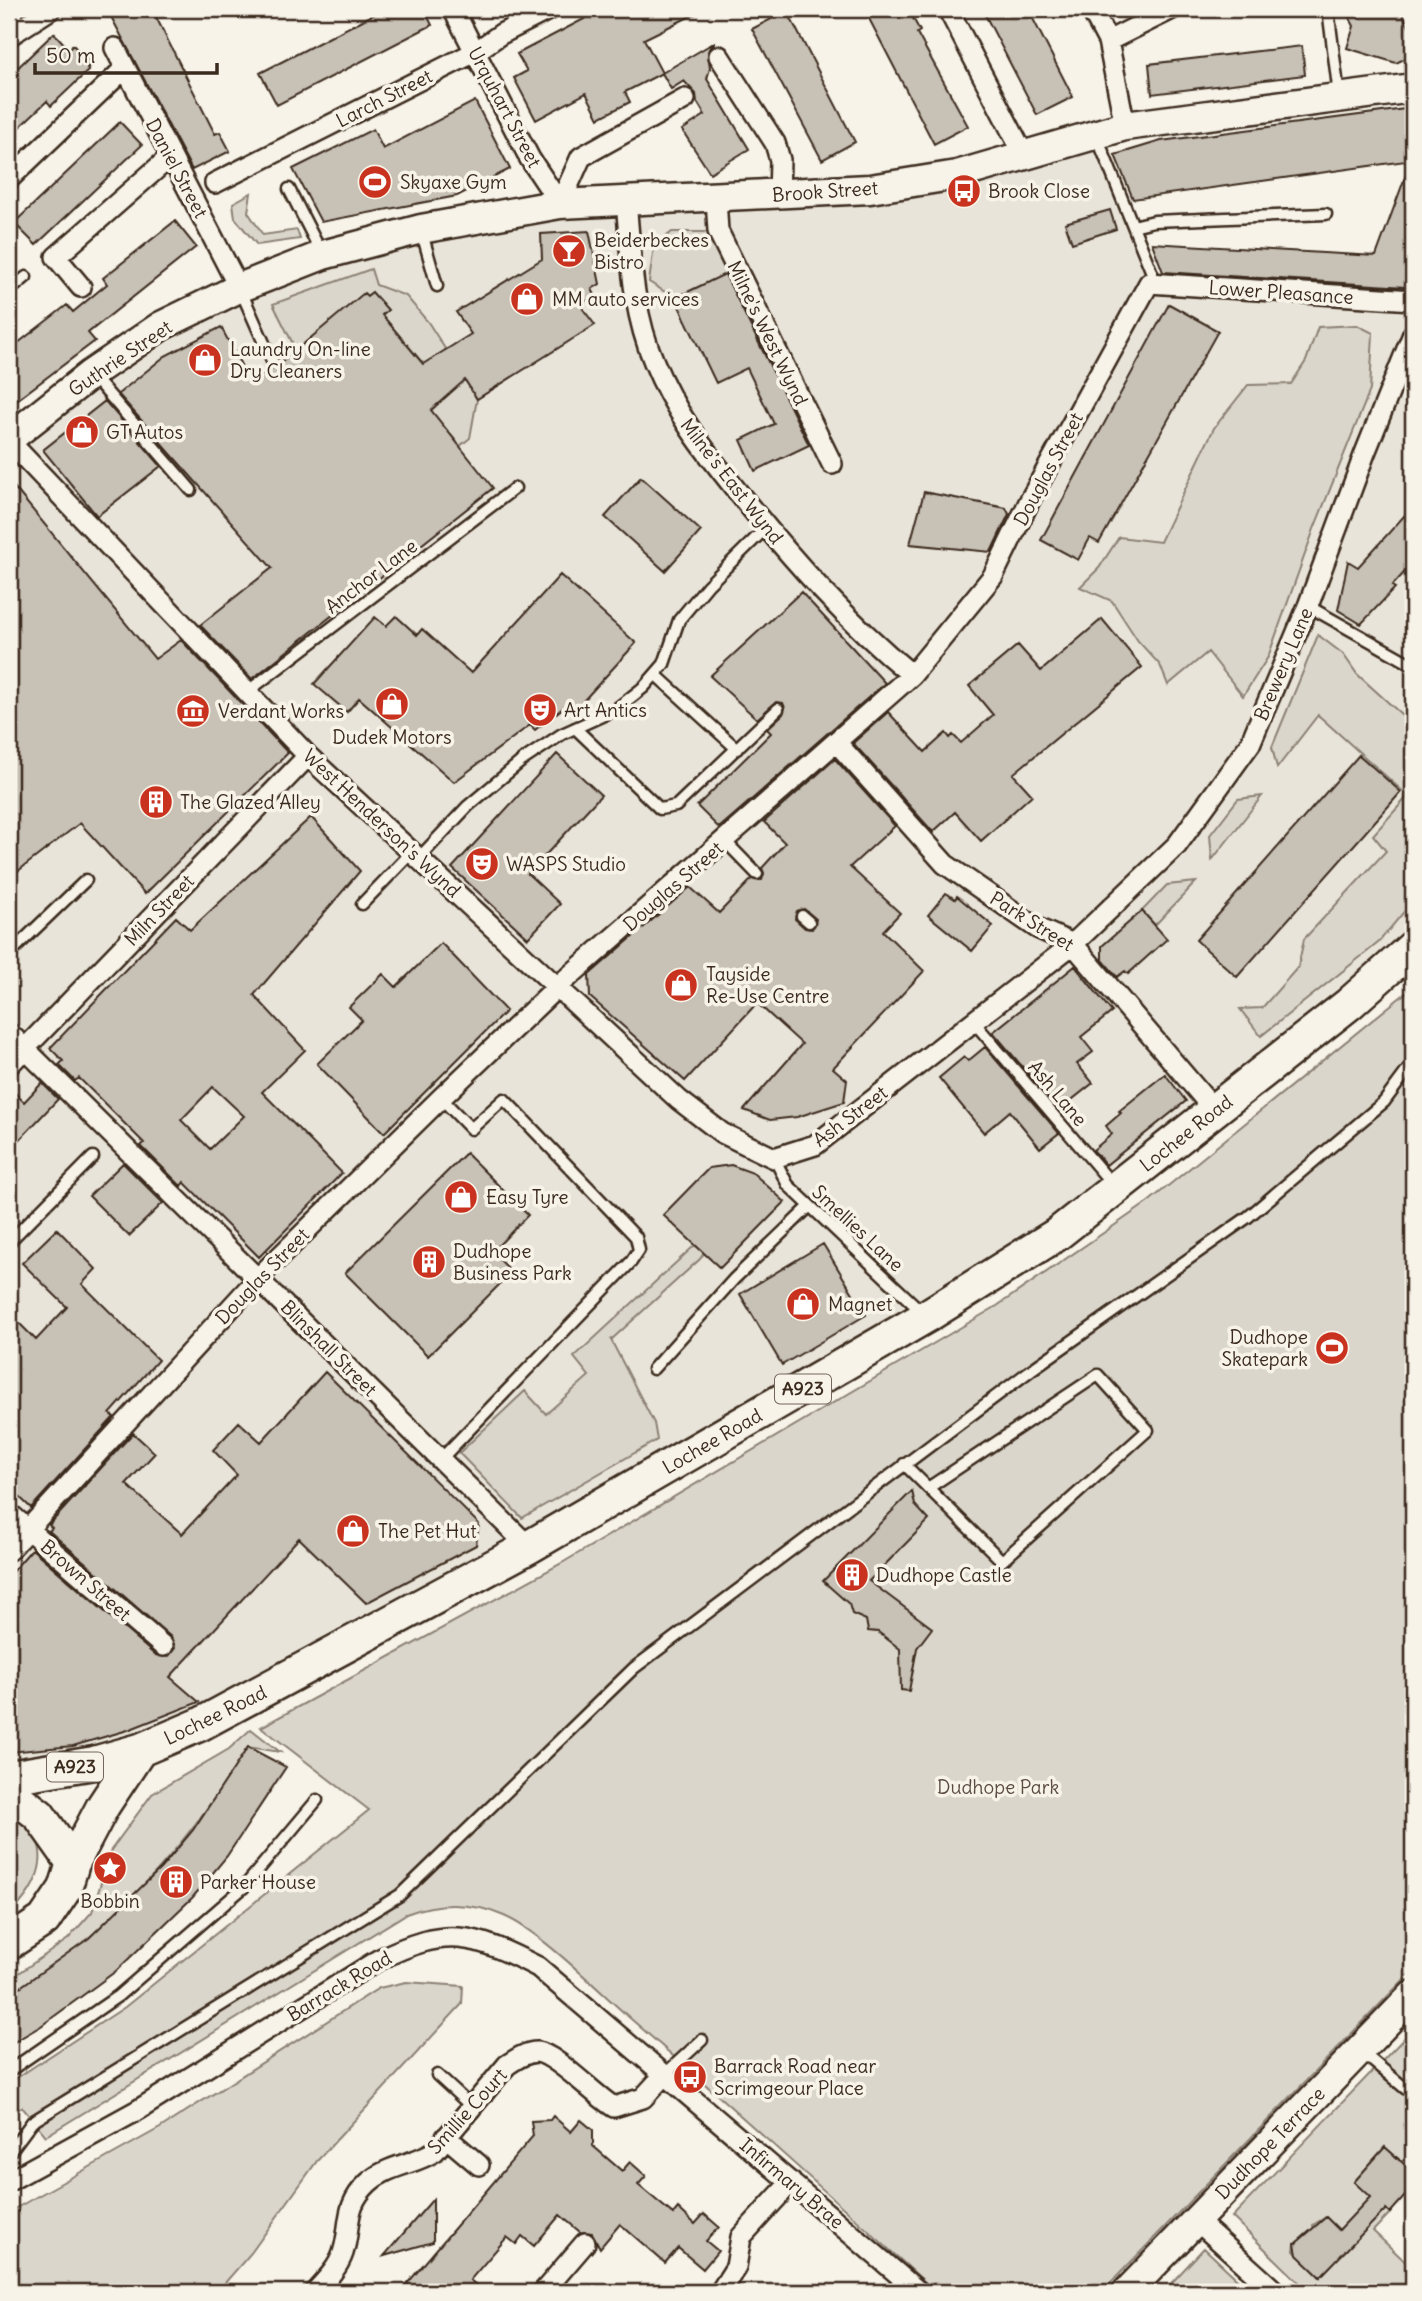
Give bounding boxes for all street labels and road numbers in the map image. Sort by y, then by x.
street label: Urquhart Street [463,43,547,171]
street label: Larch Street [332,64,436,132]
street label: Daniel Street [141,114,213,222]
street label: Brook Street [771,175,879,207]
street label: Milne's West Wynd [723,257,813,409]
street label: Lower Pleasance [1208,275,1354,309]
street label: Guthrie Street [64,315,176,401]
street label: Douglas Street [1008,408,1088,530]
street label: Milne's East Wynd [675,413,789,549]
street label: Anchor Lane [320,534,422,618]
street label: Brewery Lane [1248,604,1318,724]
street label: West Henderson's Wynd [298,744,466,902]
street label: Douglas Street [618,836,728,936]
street label: Miln Street [119,869,199,951]
street label: Park Street [986,886,1078,956]
street label: Ash Lane [1024,1055,1092,1131]
street label: Ash Street [808,1080,892,1152]
street label: Lochee Road [1135,1089,1237,1177]
street label: Smellies Lane [807,1180,909,1276]
street label: Douglas Street [210,1223,314,1329]
street label: Blinshall Street [276,1295,382,1401]
road number: A923 [775,1374,831,1404]
street label: Lochee Road [658,1403,766,1479]
street label: Brown Street [36,1534,136,1626]
street label: Lochee Road [160,1680,270,1750]
road number: A923 [47,1752,103,1782]
street label: Barrack Road [282,1945,396,2027]
street label: Smillie Court [422,2063,512,2159]
street label: Dudhope Terrace [1210,2082,1330,2204]
street label: Infirmary Brae [735,2132,849,2234]

